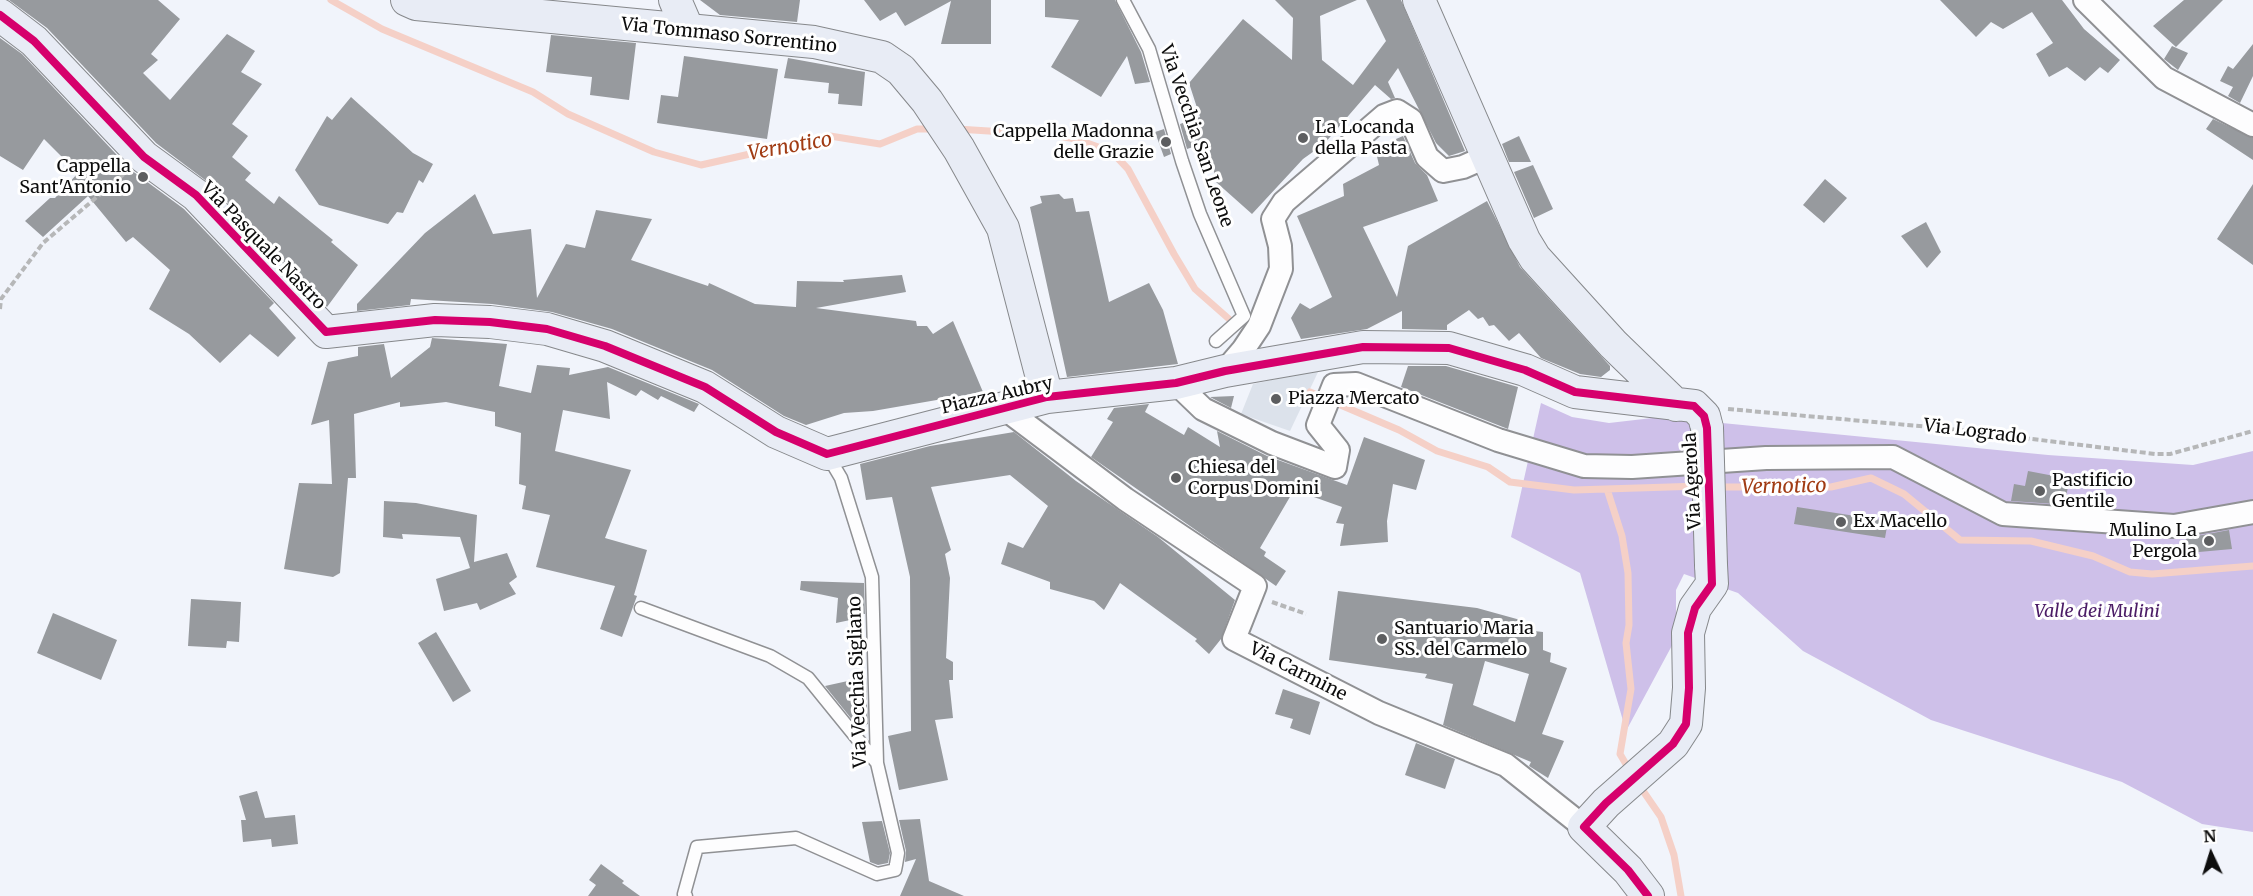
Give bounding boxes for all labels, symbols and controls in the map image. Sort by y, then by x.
street label: Via Tommaso Sorrentino [620,14,838,58]
street label: Via Vecchia San Leone [1155,42,1237,230]
place label: La Locanda della Pasta [1315,117,1414,160]
place label: Cappella Madonna delle Grazie [993,121,1154,164]
water label: Vernotico [746,128,834,166]
marker: La Locanda della Pasta [1296,131,1310,145]
marker: Cappella Madonna delle Grazie [1159,135,1173,149]
place label: Cappella Sant'Antonio [19,156,131,198]
marker: Cappella Sant'Antonio [136,170,150,184]
street label: Via Pasquale Nastro [196,177,330,315]
street label: Piazza Aubry [939,373,1055,419]
place label: Piazza Mercato [1288,388,1419,410]
marker: Piazza Mercato [1269,392,1283,406]
street label: Via Logrado [1922,415,2028,449]
street label: Via Agerola [1680,432,1706,530]
place label: Chiesa del Corpus Domini [1188,457,1319,500]
place label: Pastificio Gentile [2052,470,2133,512]
marker: Chiesa del Corpus Domini [1169,471,1183,485]
water label: Vernotico [1741,474,1827,500]
marker: Pastificio Gentile [2033,484,2047,498]
place label: Ex Macello [1853,511,1947,533]
marker: Ex Macello [1834,515,1848,529]
place label: Mulino La Pergola [2109,520,2197,562]
marker: Mulino La Pergola [2202,534,2216,548]
street label: Via Vecchia Sigliano [844,596,872,768]
park label: Valle dei Mulini [2034,601,2160,623]
place label: Santuario Maria SS. del Carmelo [1394,618,1534,660]
marker: Santuario Maria SS. del Carmelo [1375,632,1389,646]
street label: Via Carmine [1246,638,1350,706]
north arrow [2181,824,2241,884]
text: N [2203,826,2217,846]

